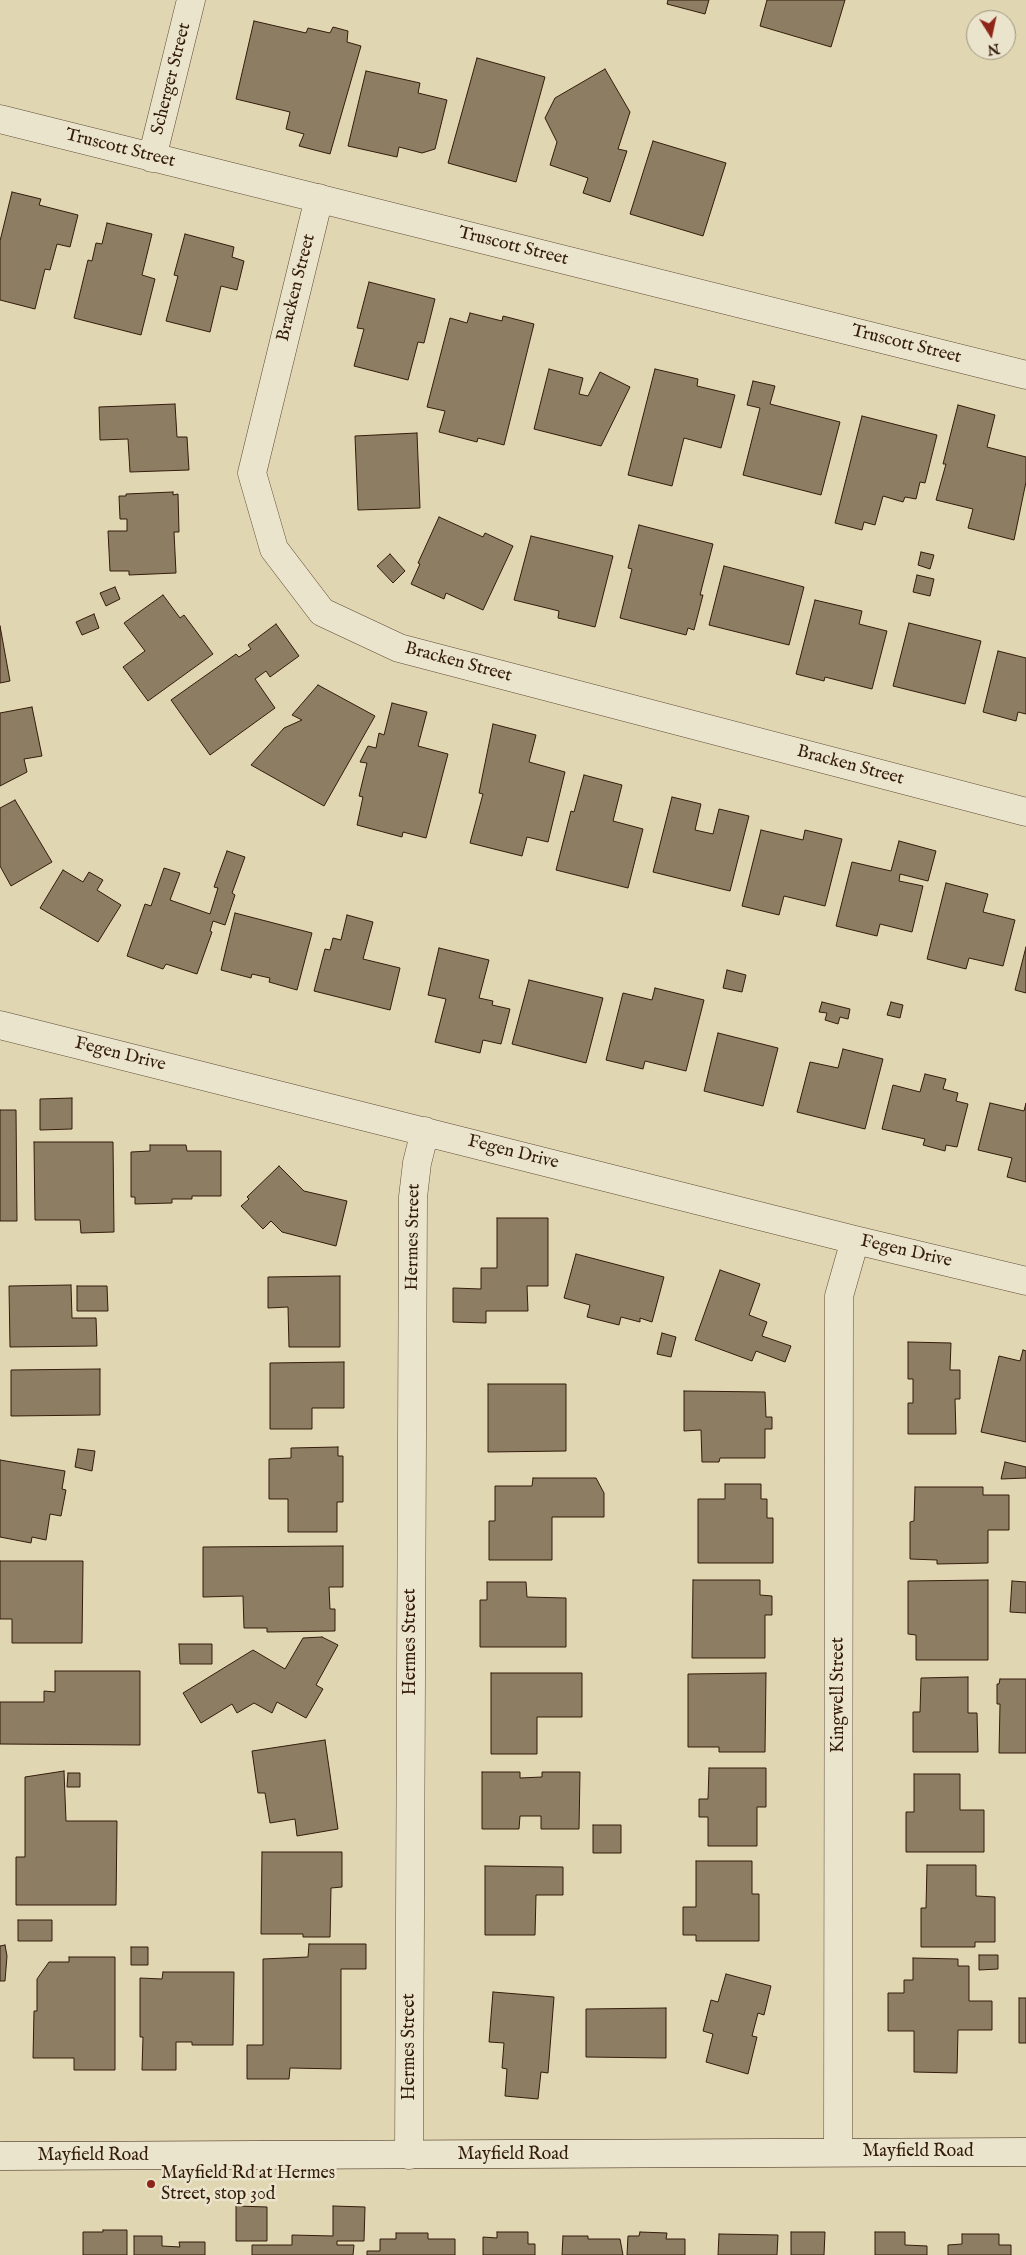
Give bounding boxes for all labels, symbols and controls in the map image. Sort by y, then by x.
north arrow [966,10,1016,60]
street label: Scherger Street [148,21,196,137]
text: N [986,39,1001,59]
street label: Truscott Street [63,125,177,173]
street label: Truscott Street [456,223,570,271]
street label: Bracken Street [273,232,321,344]
street label: Truscott Street [849,321,963,369]
street label: Bracken Street [402,638,514,688]
street label: Bracken Street [794,741,906,791]
street label: Fegen Drive [72,1033,168,1077]
street label: Fegen Drive [465,1131,561,1175]
street label: Hermes Street [402,1183,426,1291]
street label: Fegen Drive [858,1231,954,1273]
street label: Hermes Street [400,1588,422,1696]
street label: Kingwell Street [828,1637,850,1753]
street label: Hermes Street [399,1993,421,2101]
street label: Mayfield Road [862,2141,974,2163]
street label: Mayfield Road [457,2144,569,2166]
street label: Mayfield Road [37,2145,149,2167]
place label: Mayfield Rd at Hermes Street, stop 30d [161,2163,335,2206]
marker: Mayfield Rd at Hermes Street, stop 30d [145,2178,157,2190]

